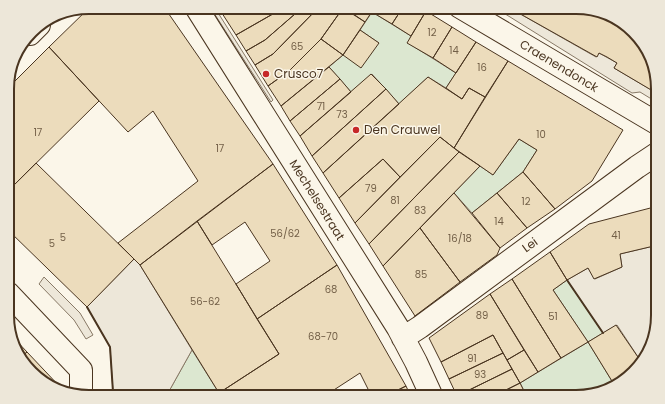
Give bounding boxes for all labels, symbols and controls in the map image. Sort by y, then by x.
house number: 12 [428,25,437,40]
street label: Craenendonck [517,35,602,96]
house number: 65 [291,39,303,54]
house number: 14 [449,43,459,58]
house number: 16 [477,60,487,75]
place label: Crusco7 [274,65,324,82]
marker: Crusco7 [261,69,271,79]
house number: 71 [317,99,325,114]
house number: 73 [336,107,348,122]
place label: Den Crauwel [364,121,441,138]
house number: 17 [34,125,43,140]
marker: Den Crauwel [351,125,361,135]
house number: 10 [536,127,546,142]
house number: 17 [216,141,225,156]
street label: Mechelsestraat [286,156,349,243]
house number: 79 [365,181,377,196]
house number: 81 [390,193,400,208]
house number: 12 [522,194,531,209]
house number: 83 [414,203,426,218]
house number: 14 [494,214,504,229]
house number: 56/62 [270,226,300,241]
house number: 41 [611,228,621,243]
house number: 5 [60,230,66,245]
house number: 16/18 [448,231,472,246]
street label: Lei [518,233,541,256]
house number: 5 [49,236,55,251]
house number: 85 [415,267,427,282]
house number: 68 [325,282,337,297]
house number: 56-62 [190,294,220,309]
house number: 89 [476,308,488,323]
house number: 51 [548,309,558,324]
house number: 68-70 [308,329,338,344]
house number: 91 [467,351,477,366]
house number: 93 [474,367,486,382]

